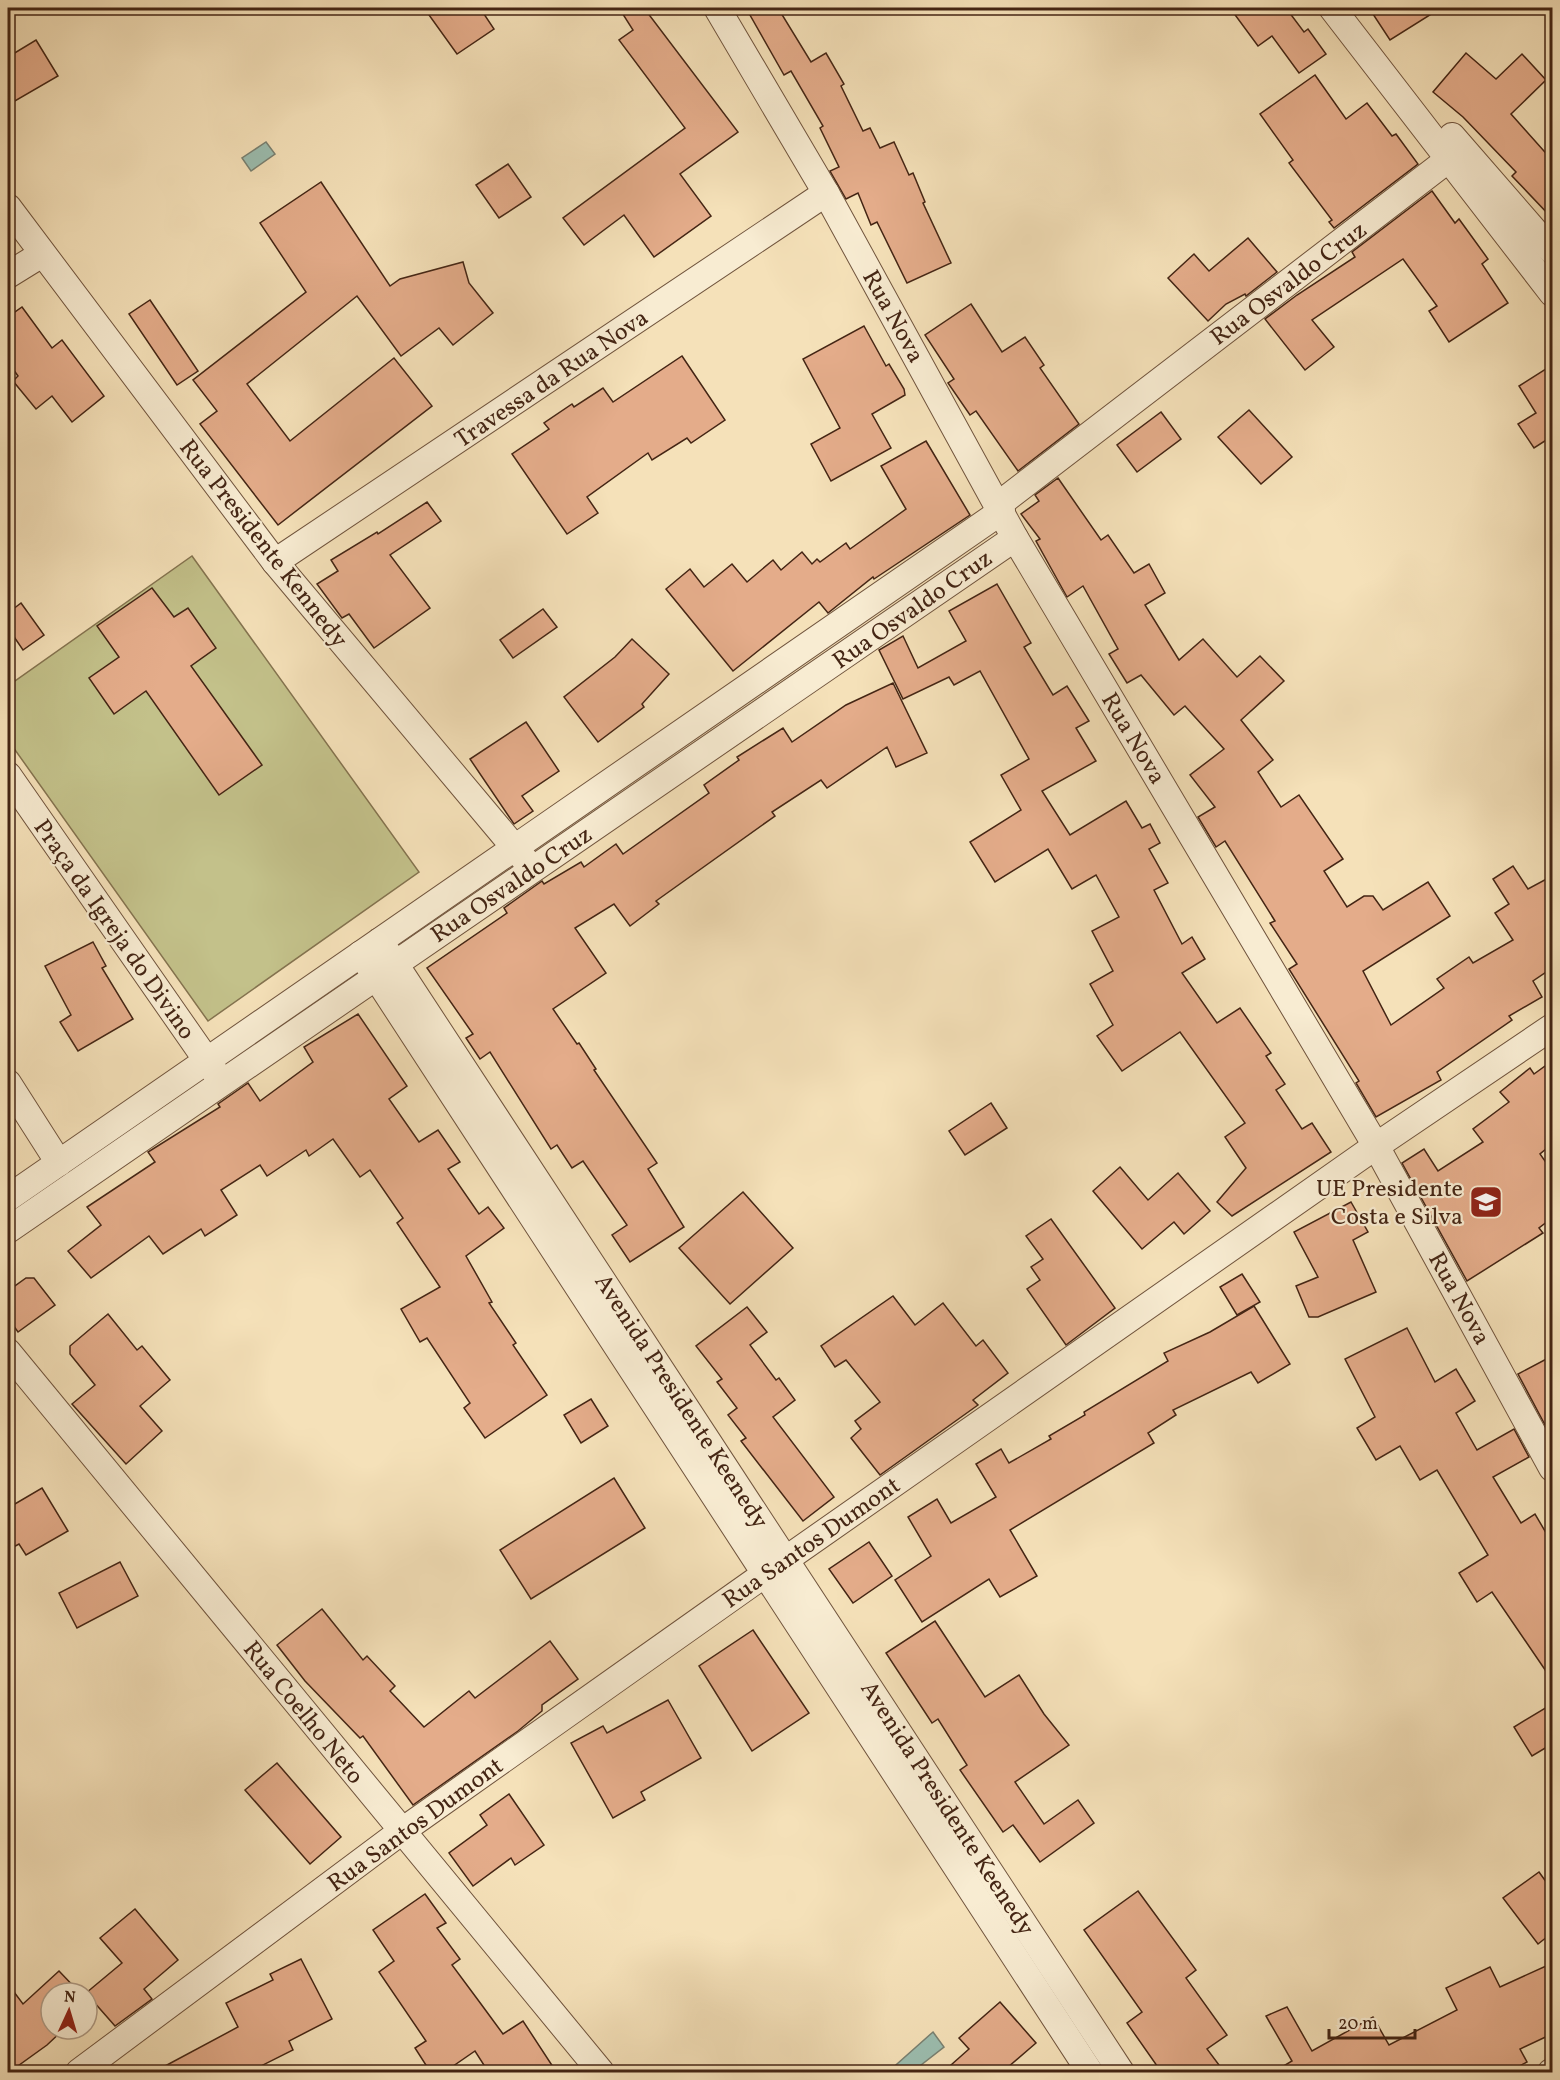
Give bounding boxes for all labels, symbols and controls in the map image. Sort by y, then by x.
street label: Rua Osvaldo Cruz [1204,214,1375,355]
street label: Rua Nova [853,264,932,370]
street label: Travessa da Rua Nova [448,302,656,457]
street label: Rua Presidente Kennedy [170,433,355,656]
street label: Rua Osvaldo Cruz [826,543,1000,679]
street label: Rua Nova [1092,687,1173,791]
street label: Praça da Igreja do Divino [24,813,203,1047]
street label: Rua Osvaldo Cruz [425,819,600,952]
place label: UE Presidente Costa e Silva [1316,1173,1463,1235]
school or university icon: UE Presidente Costa e Silva [1468,1184,1504,1220]
street label: Rua Nova [1419,1246,1498,1352]
street label: Avenida Presidente Keenedy [585,1268,776,1536]
street label: Rua Santos Dumont [716,1469,908,1618]
street label: Rua Coelho Neto [234,1634,371,1792]
street label: Avenida Presidente Keenedy [851,1675,1042,1943]
street label: Rua Santos Dumont [321,1750,511,1901]
north arrow [39,1981,99,2041]
text: N [63,1987,77,2009]
scale bar [1329,2002,1414,2040]
text: 20 m [1338,2012,1378,2037]

